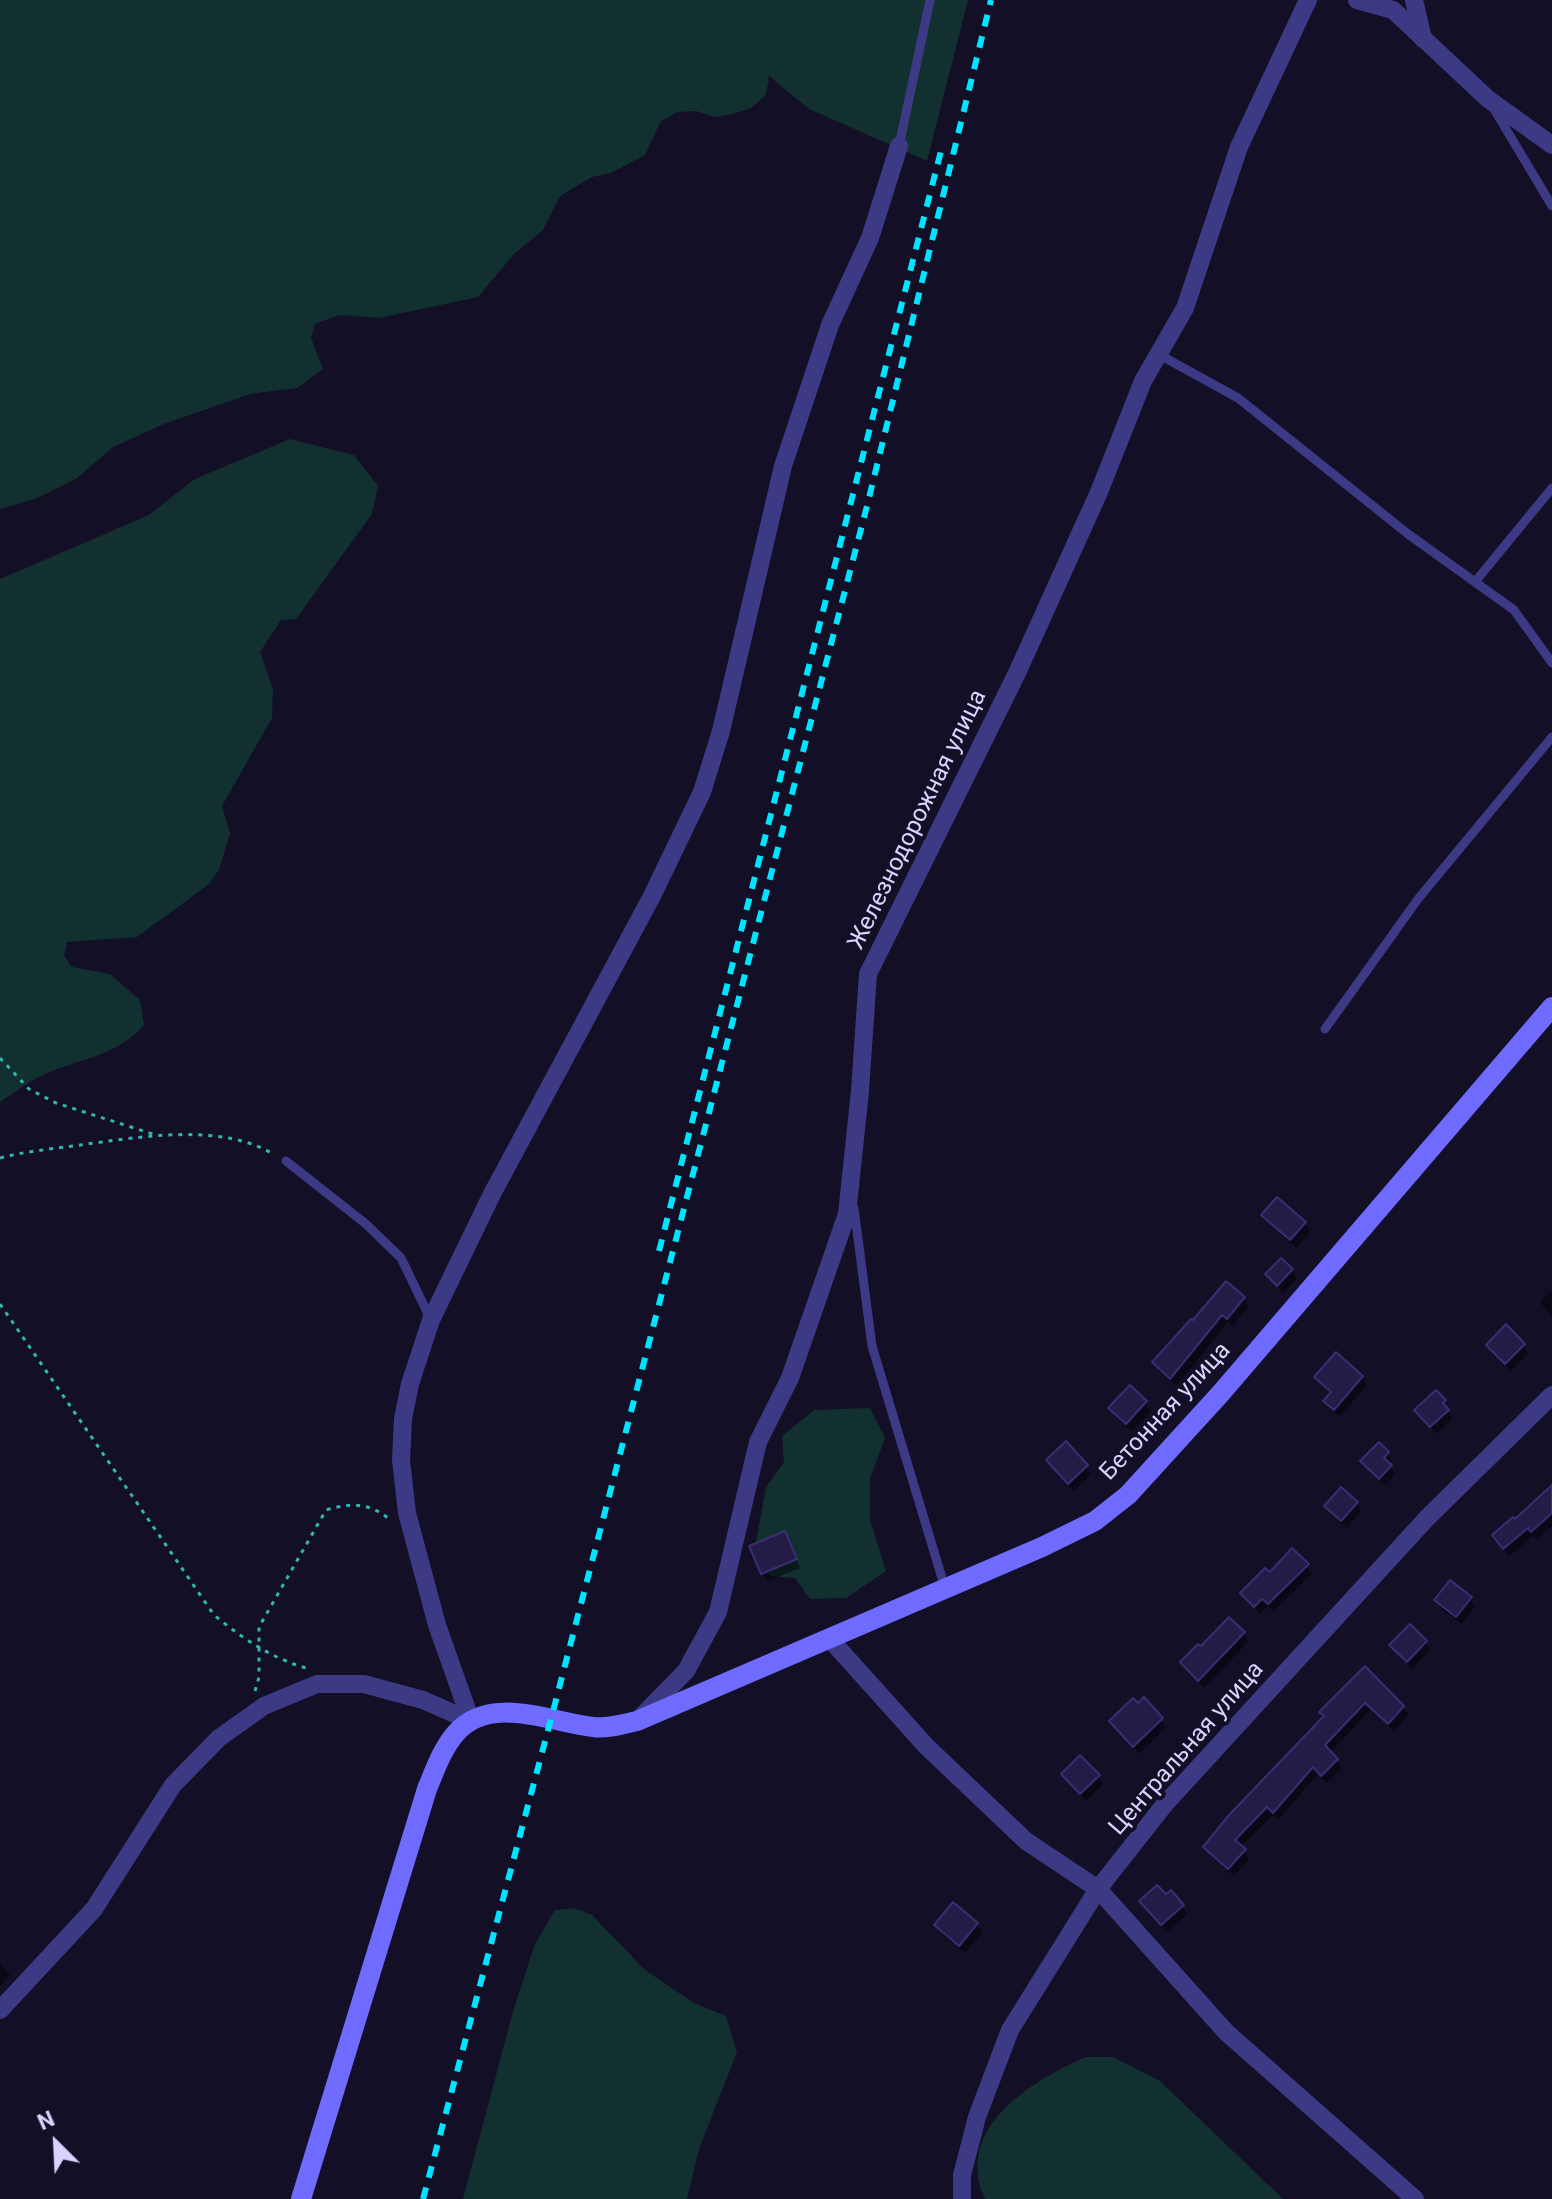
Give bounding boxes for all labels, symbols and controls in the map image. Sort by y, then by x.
street label: Железнодорожная улица [843,686,993,954]
street label: Бетонная улица [1095,1337,1237,1487]
street label: Центральная улица [1104,1656,1270,1842]
north arrow [16,2103,96,2183]
text: N [34,2106,58,2135]

